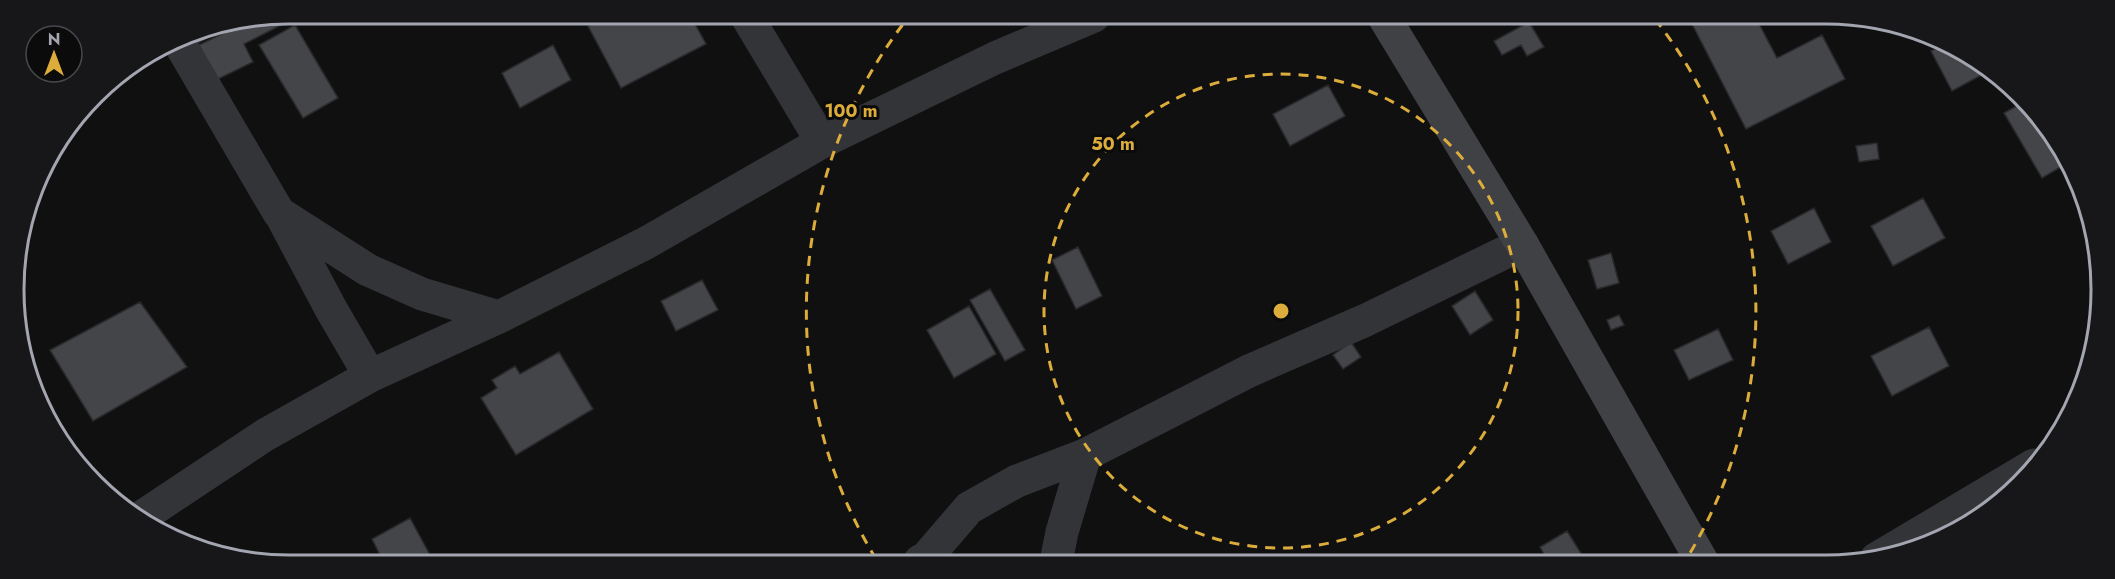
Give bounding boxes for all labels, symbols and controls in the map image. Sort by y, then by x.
north arrow [24,24,84,84]
text: N [48,28,60,51]
text: 100 m [824,98,878,124]
text: 50 m [1091,131,1135,157]
centre of rings [1271,301,1291,321]

